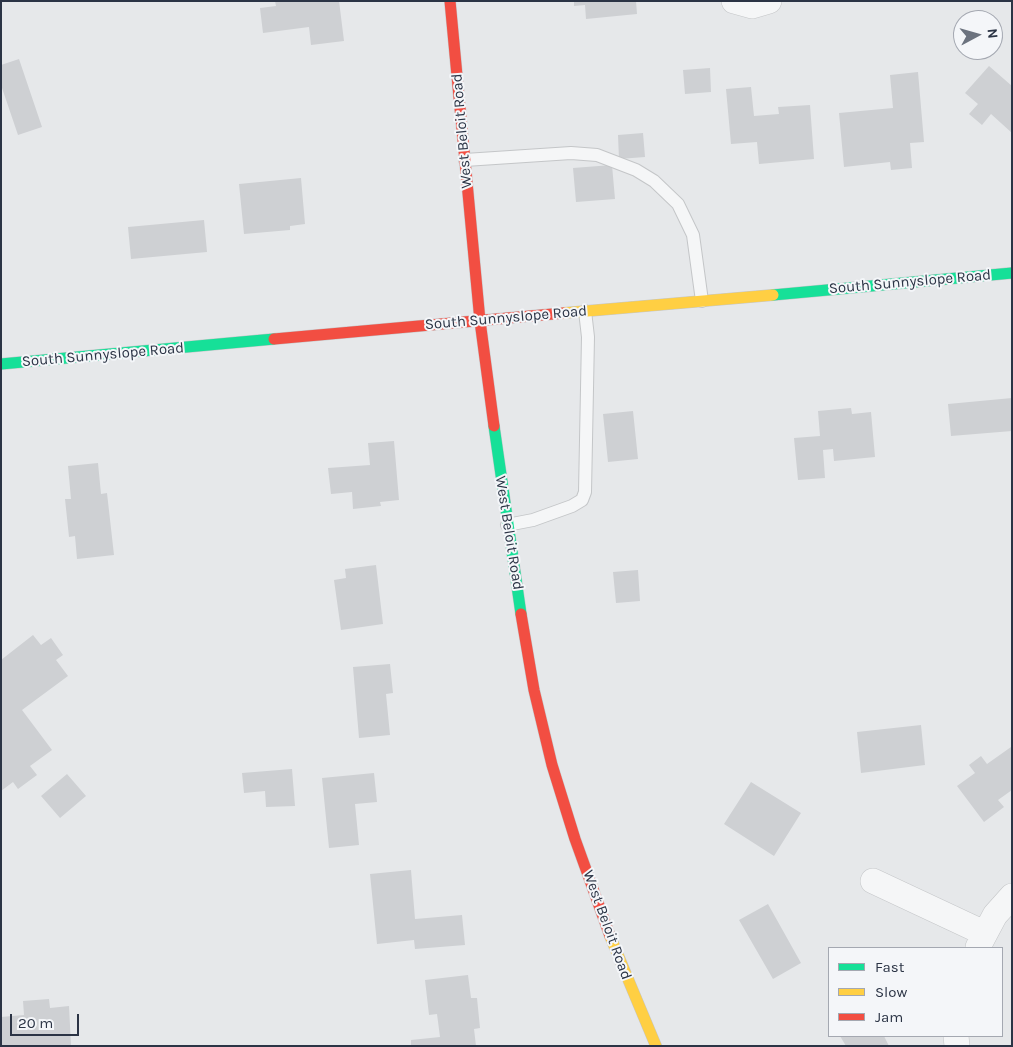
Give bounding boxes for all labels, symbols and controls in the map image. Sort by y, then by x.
north arrow [953,10,1003,60]
text: N [983,28,1001,39]
street label: West Beloit Road [448,73,476,189]
street label: South Sunnyslope Road [828,266,992,298]
street label: South Sunnyslope Road [424,302,588,334]
street label: South Sunnyslope Road [21,339,185,371]
street label: West Beloit Road [491,475,527,591]
street label: West Beloit Road [579,868,635,982]
legend [828,947,1003,1037]
text: Fast [875,958,904,976]
text: Slow [875,983,907,1001]
scale bar [12,1004,81,1036]
text: Jam [875,1008,903,1026]
text: 20 m [18,1014,53,1032]

